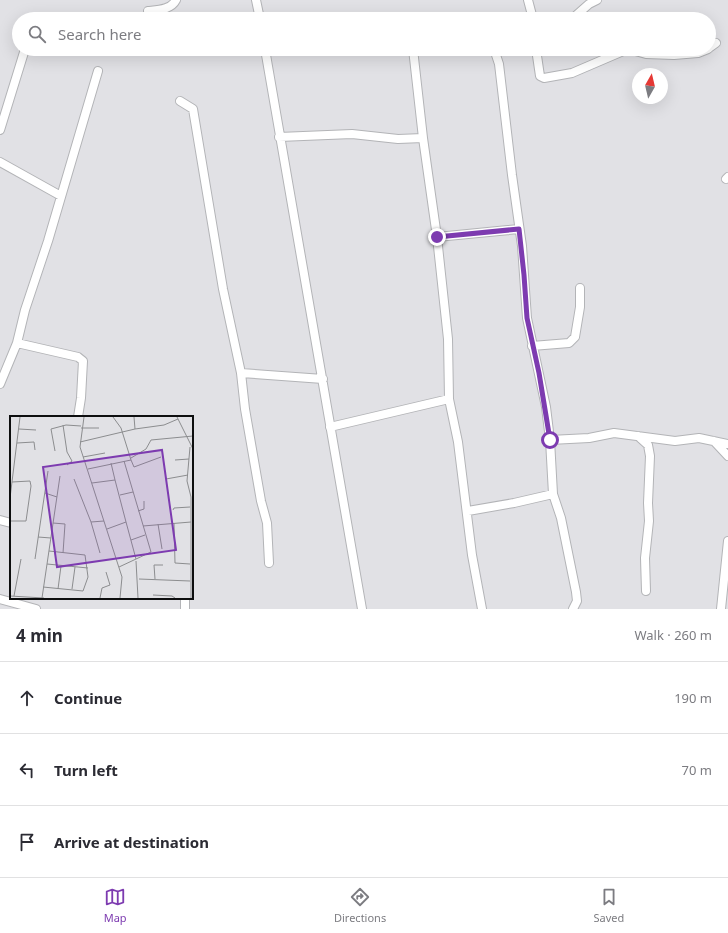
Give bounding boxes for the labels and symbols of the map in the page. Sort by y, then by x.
north arrow [632,68,668,104]
route end [428,228,446,246]
inset map [10,416,193,599]
route start [541,431,559,449]

